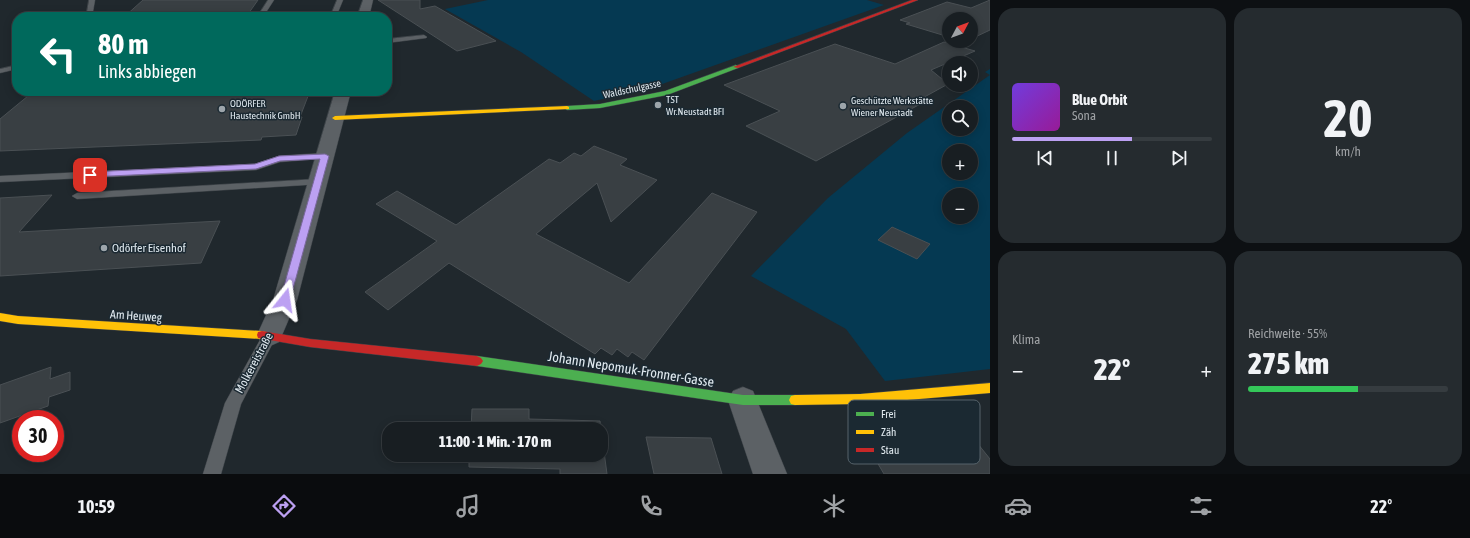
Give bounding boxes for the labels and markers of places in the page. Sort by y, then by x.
place label: TST Wr.Neustadt BFI [666,94,724,117]
place label: Geschützte Werkstätte Wiener Neustadt [851,95,933,118]
place label: ODÖRFER Haustechnik GmbH [230,98,301,121]
marker: TST Wr.Neustadt BFI [653,100,663,110]
marker: Geschützte Werkstätte Wiener Neustadt [838,101,848,111]
marker: ODÖRFER Haustechnik GmbH [217,104,227,114]
pin [73,158,107,192]
place label: Odörfer Eisenhof [112,241,187,255]
marker: Odörfer Eisenhof [99,243,109,253]

